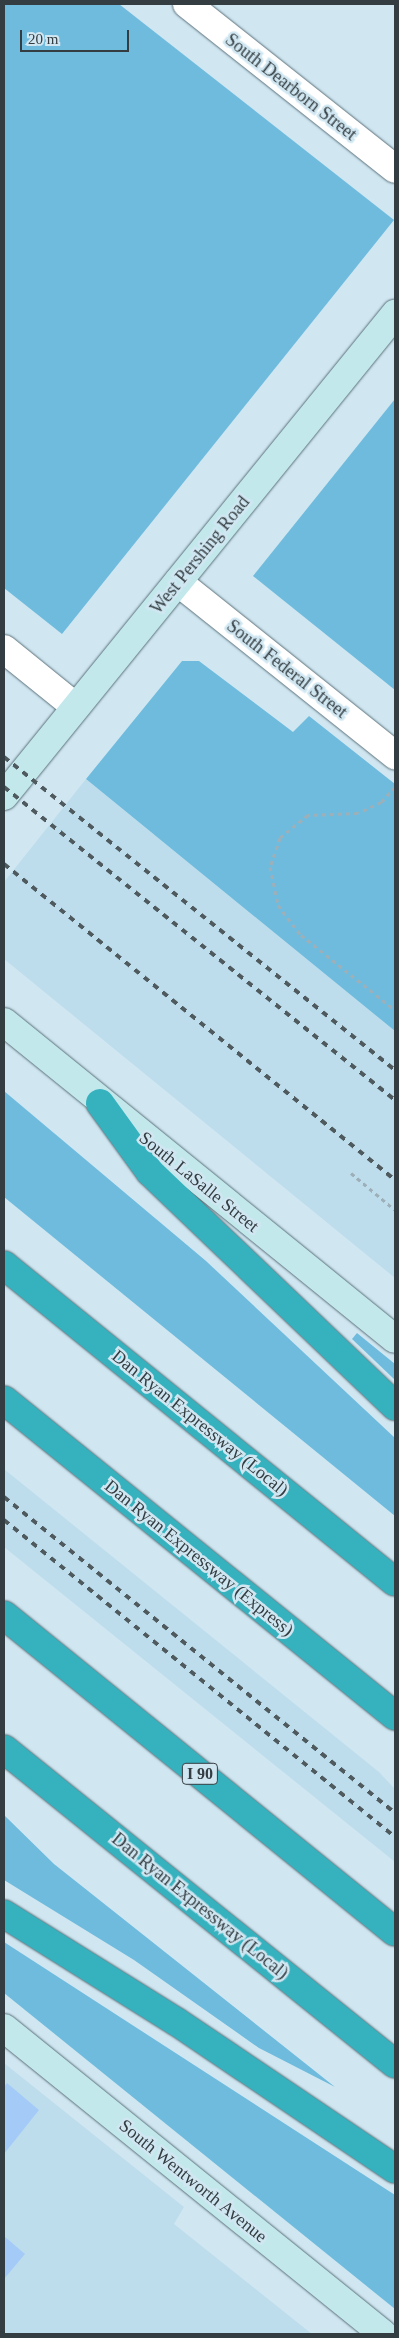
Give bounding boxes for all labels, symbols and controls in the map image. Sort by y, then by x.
scale bar [22,20,131,52]
street label: South Dearborn Street [221,29,361,145]
text: 20 m [28,31,58,47]
street label: West Pershing Road [146,492,254,618]
street label: South Federal Street [222,615,352,723]
street label: South LaSalle Street [135,1127,263,1237]
street label: Dan Ryan Expressway (Local) [107,1345,293,1501]
street label: Dan Ryan Expressway (Express) [100,1475,298,1641]
road number: I 90 [181,1760,219,1788]
street label: Dan Ryan Expressway (Local) [107,1828,293,1984]
street label: South Wentworth Avenue [114,2114,272,2248]

